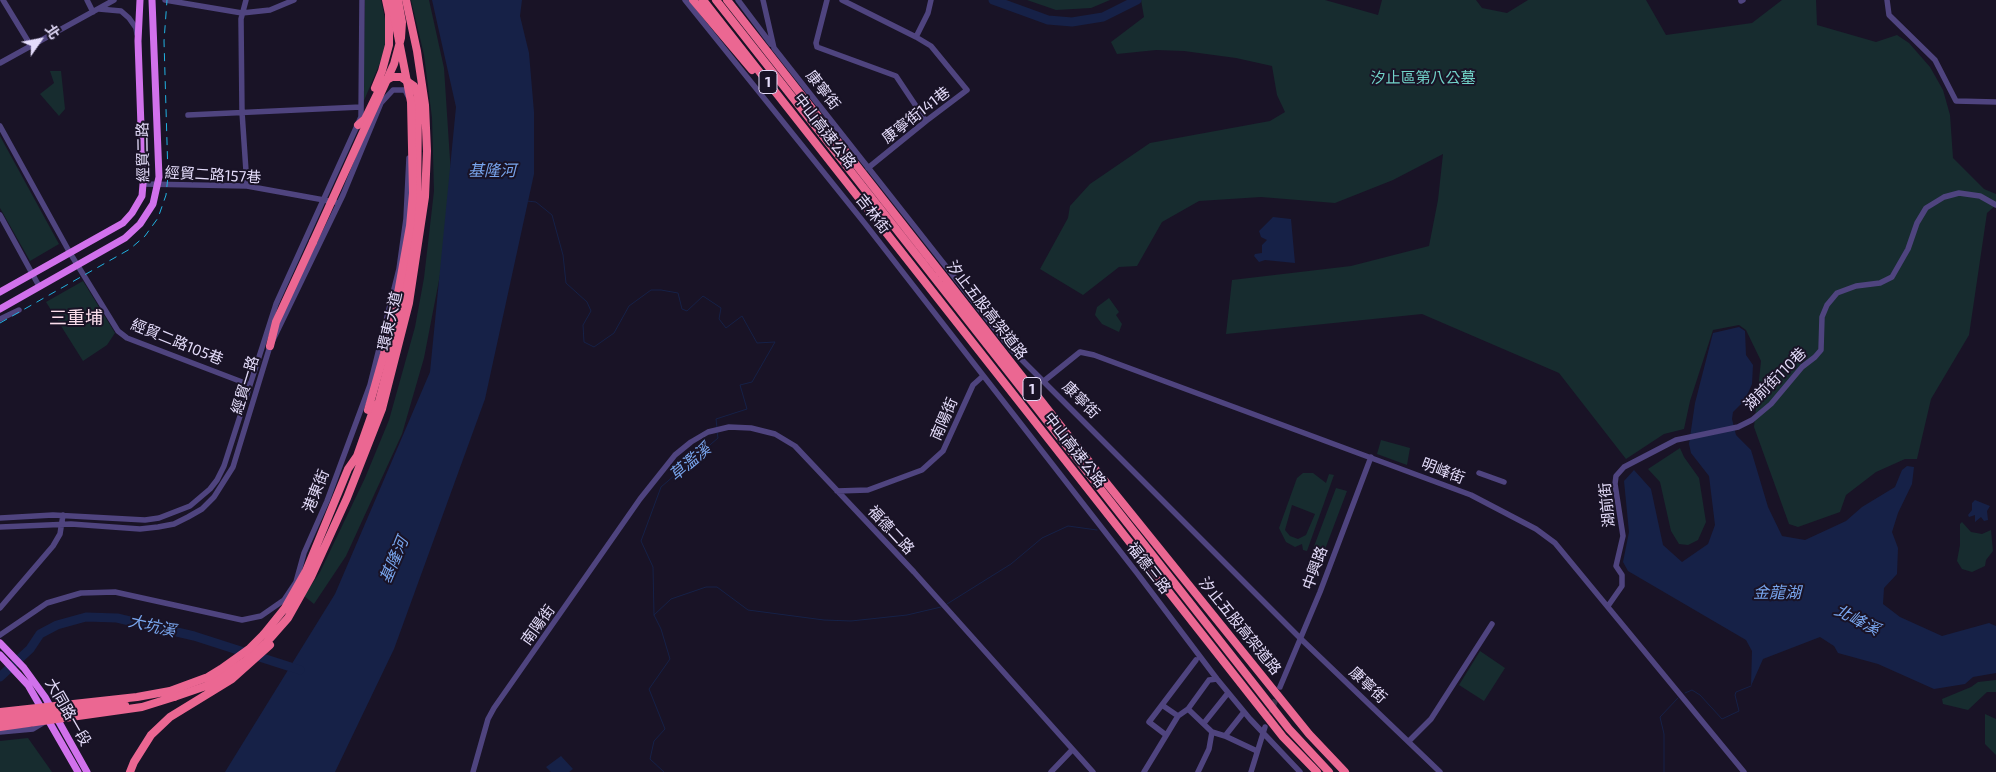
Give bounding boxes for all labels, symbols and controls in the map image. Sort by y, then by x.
north arrow [15,15,65,65]
text: 北 [42,21,64,42]
street label: 康寧街 [802,67,844,113]
park label: 汐止區第八公墓 [1371,69,1475,87]
road number: 1 [759,70,777,94]
street label: 康寧街141巷 [878,83,954,147]
street label: 中山高速公路 [790,90,860,172]
street label: 經貿二路 [133,122,153,182]
water label: 基隆河 [468,161,516,181]
street label: 經貿二路157巷 [164,163,262,187]
street label: 吉林街 [852,191,894,237]
street label: 汐止五股高架道路 [943,257,1031,363]
street label: 環東大道 [374,290,406,352]
district label: 三重埔 [49,307,103,329]
street label: 經貿二路105巷 [128,315,226,369]
street label: 湖前街110巷 [1740,344,1810,414]
street label: 經貿一路 [228,354,262,416]
road number: 1 [1023,378,1041,400]
street label: 康寧街 [1059,378,1103,422]
street label: 南陽街 [927,395,961,443]
street label: 中山高速公路 [1040,409,1110,491]
water label: 草濫溪 [665,439,715,485]
street label: 明峰街 [1419,455,1467,487]
street label: 港東街 [299,467,333,515]
street label: 湖前街 [1596,482,1618,528]
street label: 福德二路 [864,502,918,558]
water label: 基隆河 [376,534,412,586]
street label: 福德三路 [1123,539,1175,597]
street label: 中興路 [1299,544,1331,592]
street label: 汐止五股高架道路 [1195,574,1285,678]
water label: 金龍湖 [1753,583,1801,603]
water label: 北峰溪 [1831,601,1883,639]
street label: 南陽街 [517,602,559,648]
water label: 大坑溪 [126,611,178,641]
street label: 康寧街 [1345,663,1391,707]
street label: 大同路一段 [41,675,95,749]

